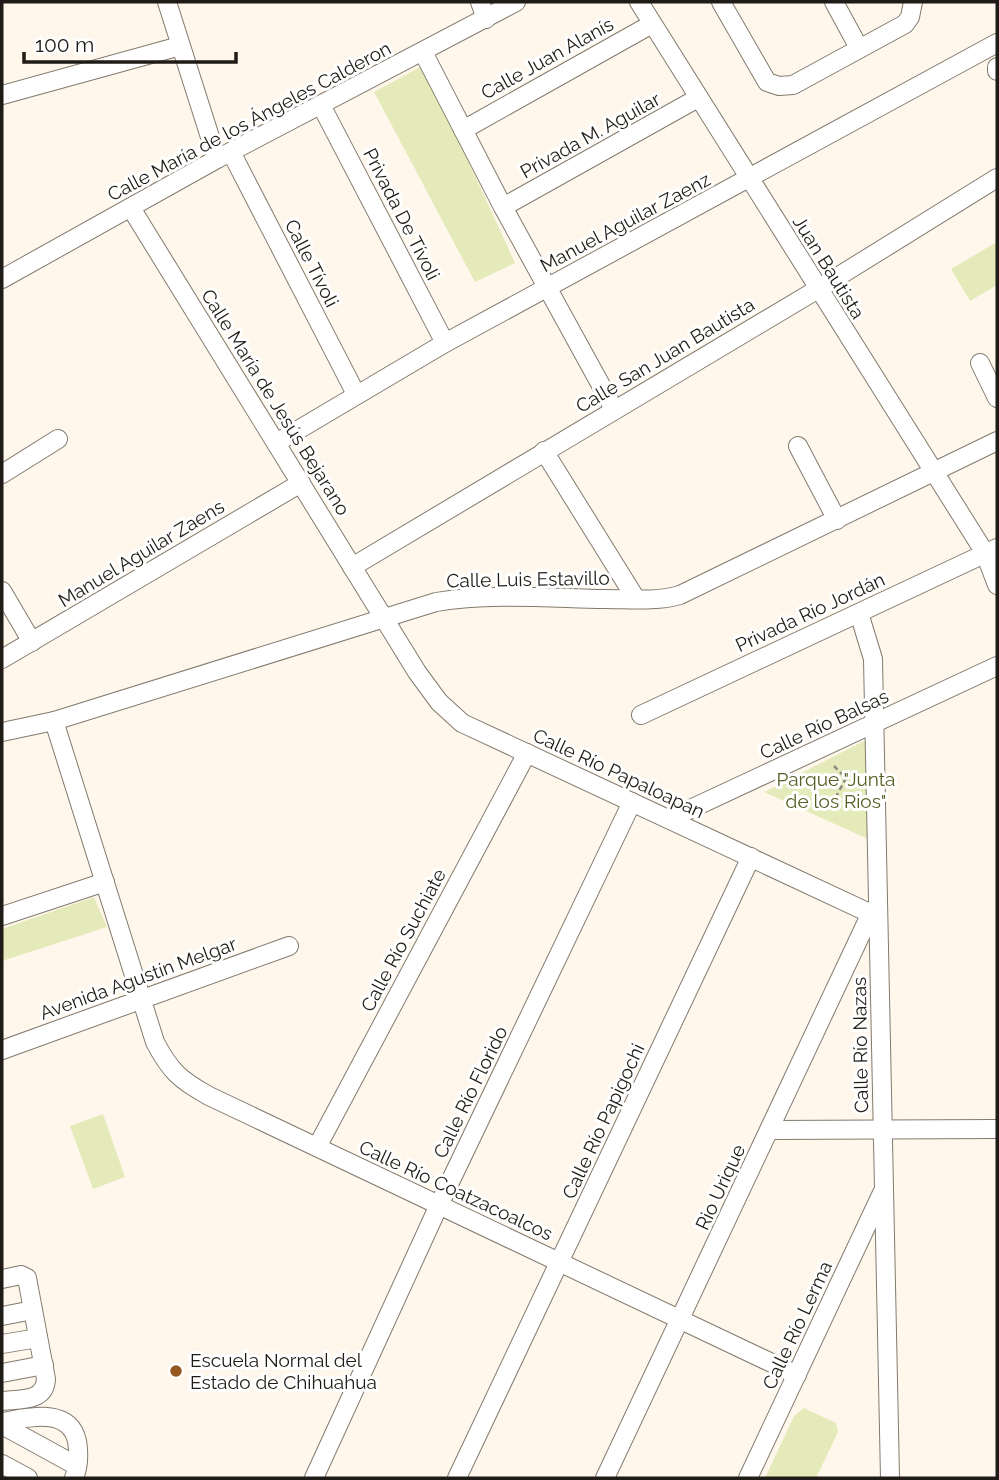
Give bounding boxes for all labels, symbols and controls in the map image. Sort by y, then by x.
street label: Calle Juan Alanís [477,13,617,103]
scale bar [24,21,236,65]
text: 100 m [35,32,94,57]
street label: Calle María de los Ángeles Calderon [104,37,394,205]
street label: Privada M. Aguilar [516,87,664,183]
street label: Privada De Tívoli [359,144,445,284]
street label: Manuel Aguilar Zaenz [536,168,714,276]
street label: Juan Bautista [789,211,869,323]
street label: Calle Tívoli [281,216,343,310]
street label: Calle María de Jesús Bejarano [197,285,355,519]
street label: Calle San Juan Bautista [572,293,758,417]
street label: Manuel Aguilar Zaens [54,495,228,611]
street label: Calle Luis Estavillo [446,567,610,591]
street label: Privada Río Jordán [732,568,888,656]
street label: Calle Río Balsas [756,685,892,763]
street label: Calle Río Papaloapan [530,724,708,822]
park label: Parque "Junta de los Rios" [777,768,895,812]
street label: Calle Río Suchiate [356,865,450,1015]
street label: Avenida Agustín Melgar [37,932,240,1024]
street label: Calle Río Nazas [848,977,872,1113]
street label: Calle Río Florido [429,1022,511,1162]
street label: Calle Río Papigochi [557,1040,649,1202]
street label: Calle Río Coatzacoalcos [356,1135,556,1245]
street label: Rio Urique [691,1141,749,1233]
street label: Calle Río Lerma [758,1257,836,1393]
place label: Escuela Normal del Estado de Chihuahua [190,1349,377,1393]
marker: Escuela Normal del Estado de Chihuahua [168,1363,184,1379]

